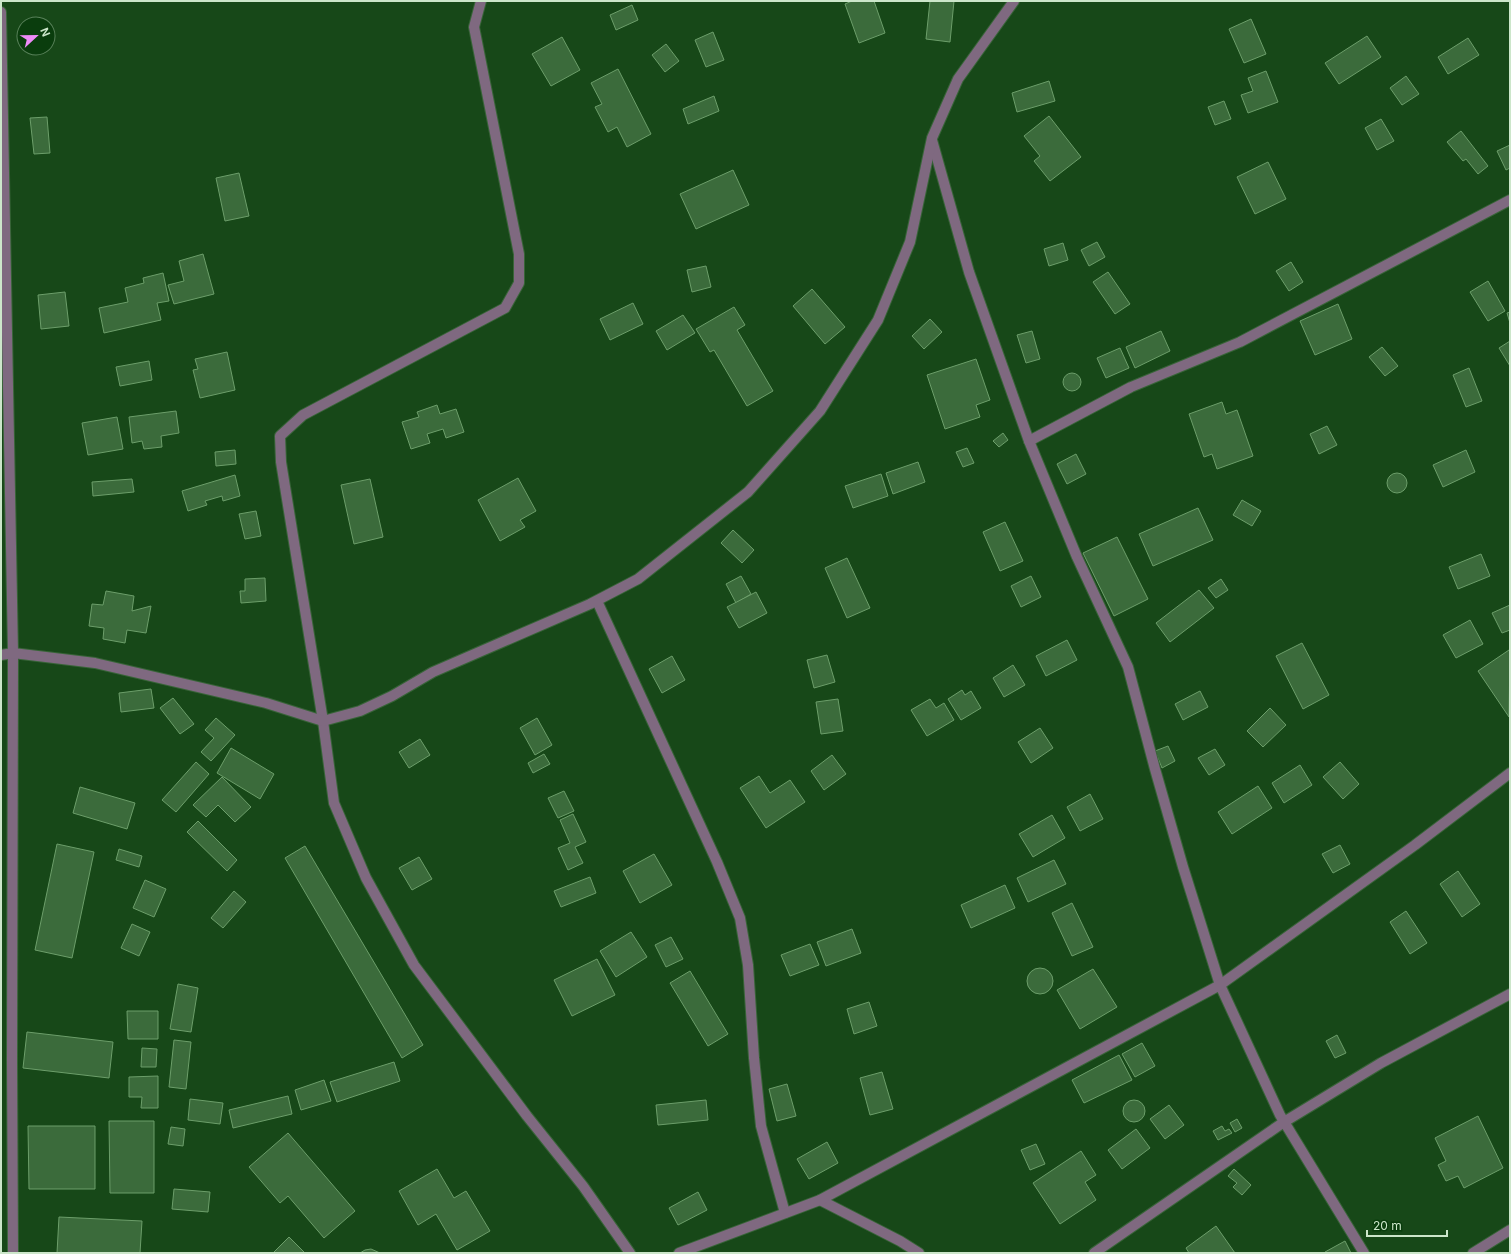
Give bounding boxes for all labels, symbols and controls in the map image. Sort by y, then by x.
north arrow [16,16,56,56]
text: N [37,26,53,39]
scale bar [1367,1212,1447,1238]
text: 20 m [1373,1218,1402,1233]

